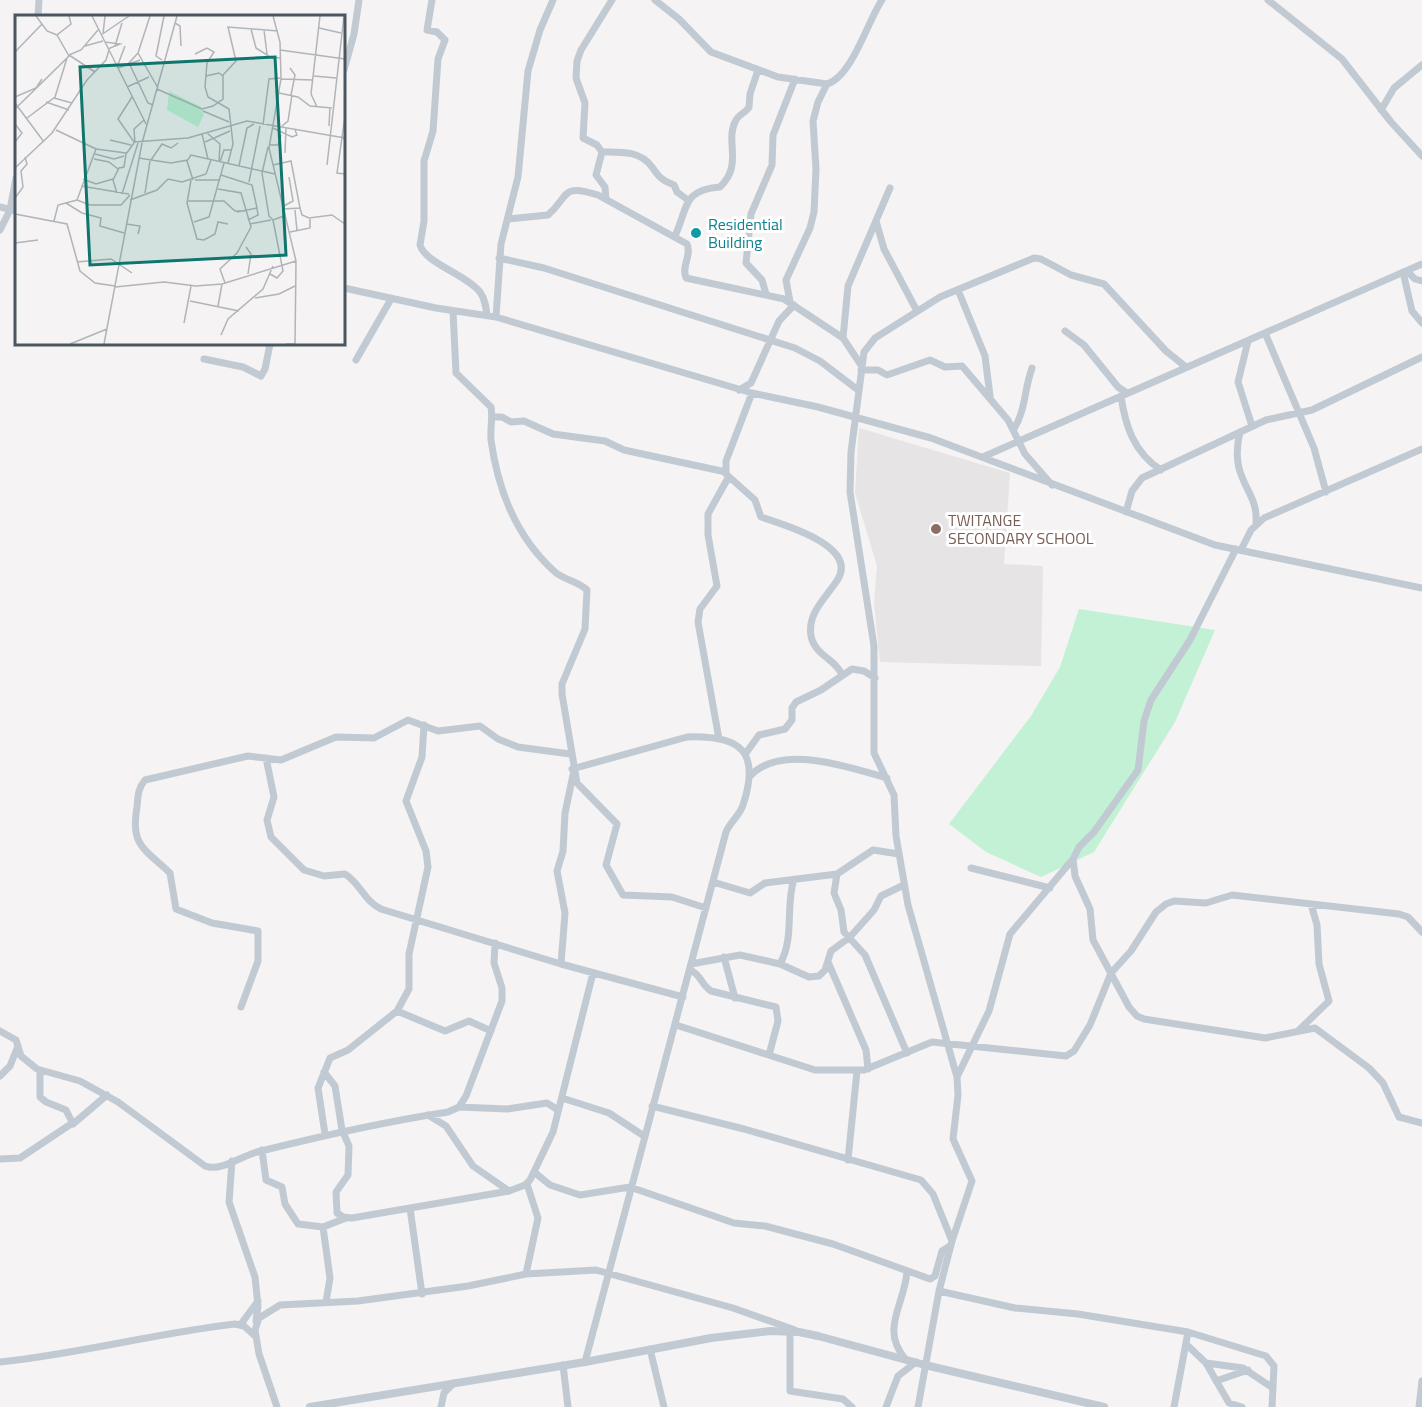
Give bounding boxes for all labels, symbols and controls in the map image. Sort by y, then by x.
inset map [15,15,345,345]
place label: Residential Building [708,212,783,254]
marker: Residential Building [689,226,703,240]
place label: TWITANGE SECONDARY SCHOOL [948,508,1094,550]
marker: TWITANGE SECONDARY SCHOOL [929,522,943,536]

